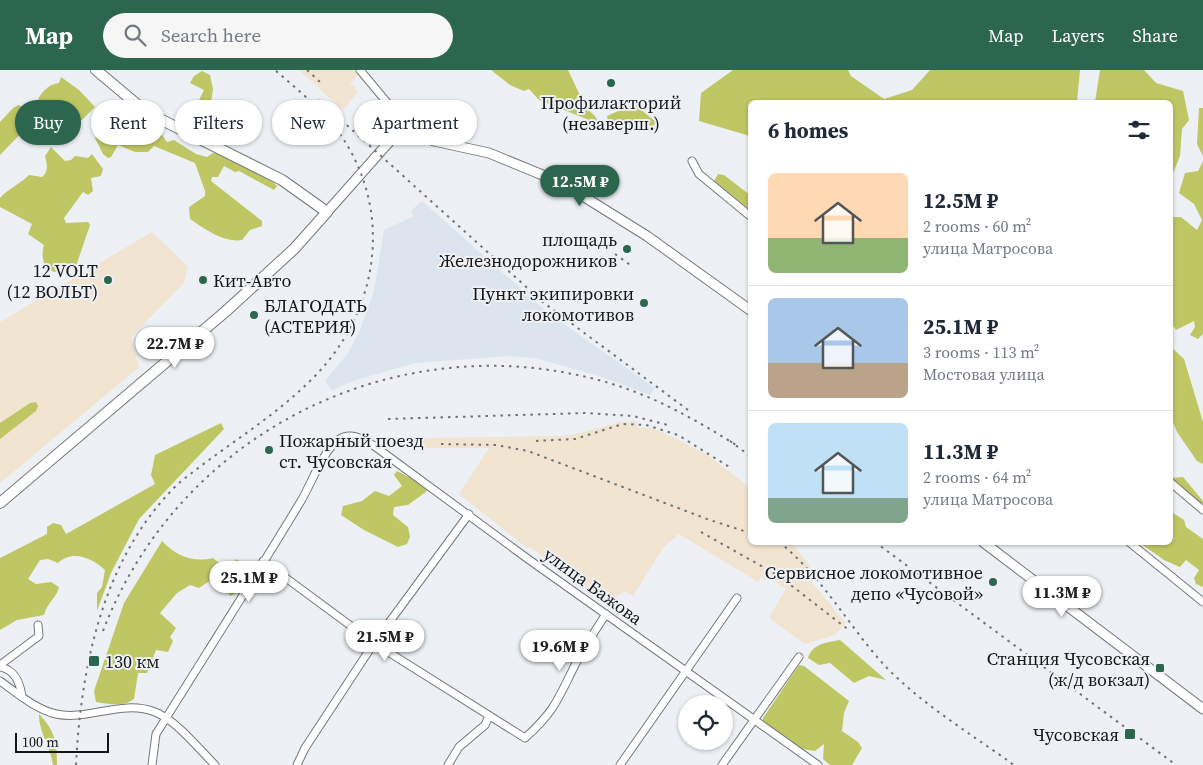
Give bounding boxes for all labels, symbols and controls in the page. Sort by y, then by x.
search box [103,13,453,58]
text: Map [25,19,73,52]
icon: search [121,21,149,49]
text: Search here [161,22,261,48]
text: Map [988,23,1023,48]
text: Layers [1051,23,1104,48]
text: Share [1132,23,1178,48]
marker: Профилакторий (незаверш.) [605,77,617,89]
place label: Профилакторий (незаверш.) [541,90,681,136]
chip: Buy [15,100,81,145]
chip: Rent [91,100,165,145]
chip: Filters [175,100,262,145]
chip: New [272,100,344,145]
chip: Apartment [354,100,477,145]
text: 6 homes [768,116,848,145]
icon: filters [1125,116,1153,144]
pin: 12.5M ₽ [534,164,626,207]
text: 12.5M ₽ [551,170,609,192]
text: 12.5M ₽ [923,186,998,215]
icon: home [808,193,868,253]
text: 2 rooms · 60 m² [923,215,1031,237]
place label: площадь Железнодорожников [439,227,617,273]
text: улица Матросова [923,237,1053,259]
marker: площадь Железнодорожников [621,243,633,255]
place label: 12 VOLT (12 ВОЛЬТ) [6,258,98,304]
place label: Кит-Авто [213,268,292,293]
marker: 12 VOLT (12 ВОЛЬТ) [102,274,114,286]
marker: Кит-Авто [197,274,209,286]
place label: Пункт экипировки локомотивов [472,281,634,327]
place label: БЛАГОДАТЬ (АСТЕРИЯ) [264,293,367,339]
marker: Пункт экипировки локомотивов [638,297,650,309]
marker: БЛАГОДАТЬ (АСТЕРИЯ) [248,309,260,321]
text: 25.1M ₽ [923,312,998,341]
icon: home [808,318,868,378]
pin: 22.7M ₽ [129,326,221,369]
text: 22.7M ₽ [146,332,204,354]
text: 3 rooms · 113 m² [923,341,1039,363]
text: Мостовая улица [923,363,1045,385]
place label: Пожарный поезд ст. Чусовская [279,428,424,474]
text: 11.3M ₽ [923,437,998,466]
icon: home [808,443,868,503]
marker: Пожарный поезд ст. Чусовская [263,444,275,456]
text: 2 rooms · 64 m² [923,466,1031,488]
text: улица Матросова [923,488,1053,510]
street label: улица Бажова [538,542,648,631]
pin: 25.1M ₽ [203,560,295,603]
place label: Сервисное локомотивное депо «Чусовой» [765,560,983,606]
text: 25.1M ₽ [220,566,278,588]
marker: Сервисное локомотивное депо «Чусовой» [987,576,999,588]
pin: 11.3M ₽ [1016,576,1108,618]
text: 11.3M ₽ [1033,581,1091,603]
pin: 21.5M ₽ [339,620,431,662]
text: 21.5M ₽ [356,625,414,647]
pin: 19.6M ₽ [514,630,606,672]
text: 19.6M ₽ [531,635,589,657]
place label: Станция Чусовская (ж/д вокзал) [987,646,1150,692]
place label: 130 км [105,649,160,674]
marker: 130 км [87,654,101,668]
marker: Станция Чусовская (ж/д вокзал) [1154,662,1166,674]
map controls [678,695,733,750]
button: locate [678,695,733,750]
place label: Чусовская [1033,722,1119,747]
marker: Чусовская [1123,727,1137,741]
scale bar [15,730,109,753]
text: 100 m [22,732,59,752]

